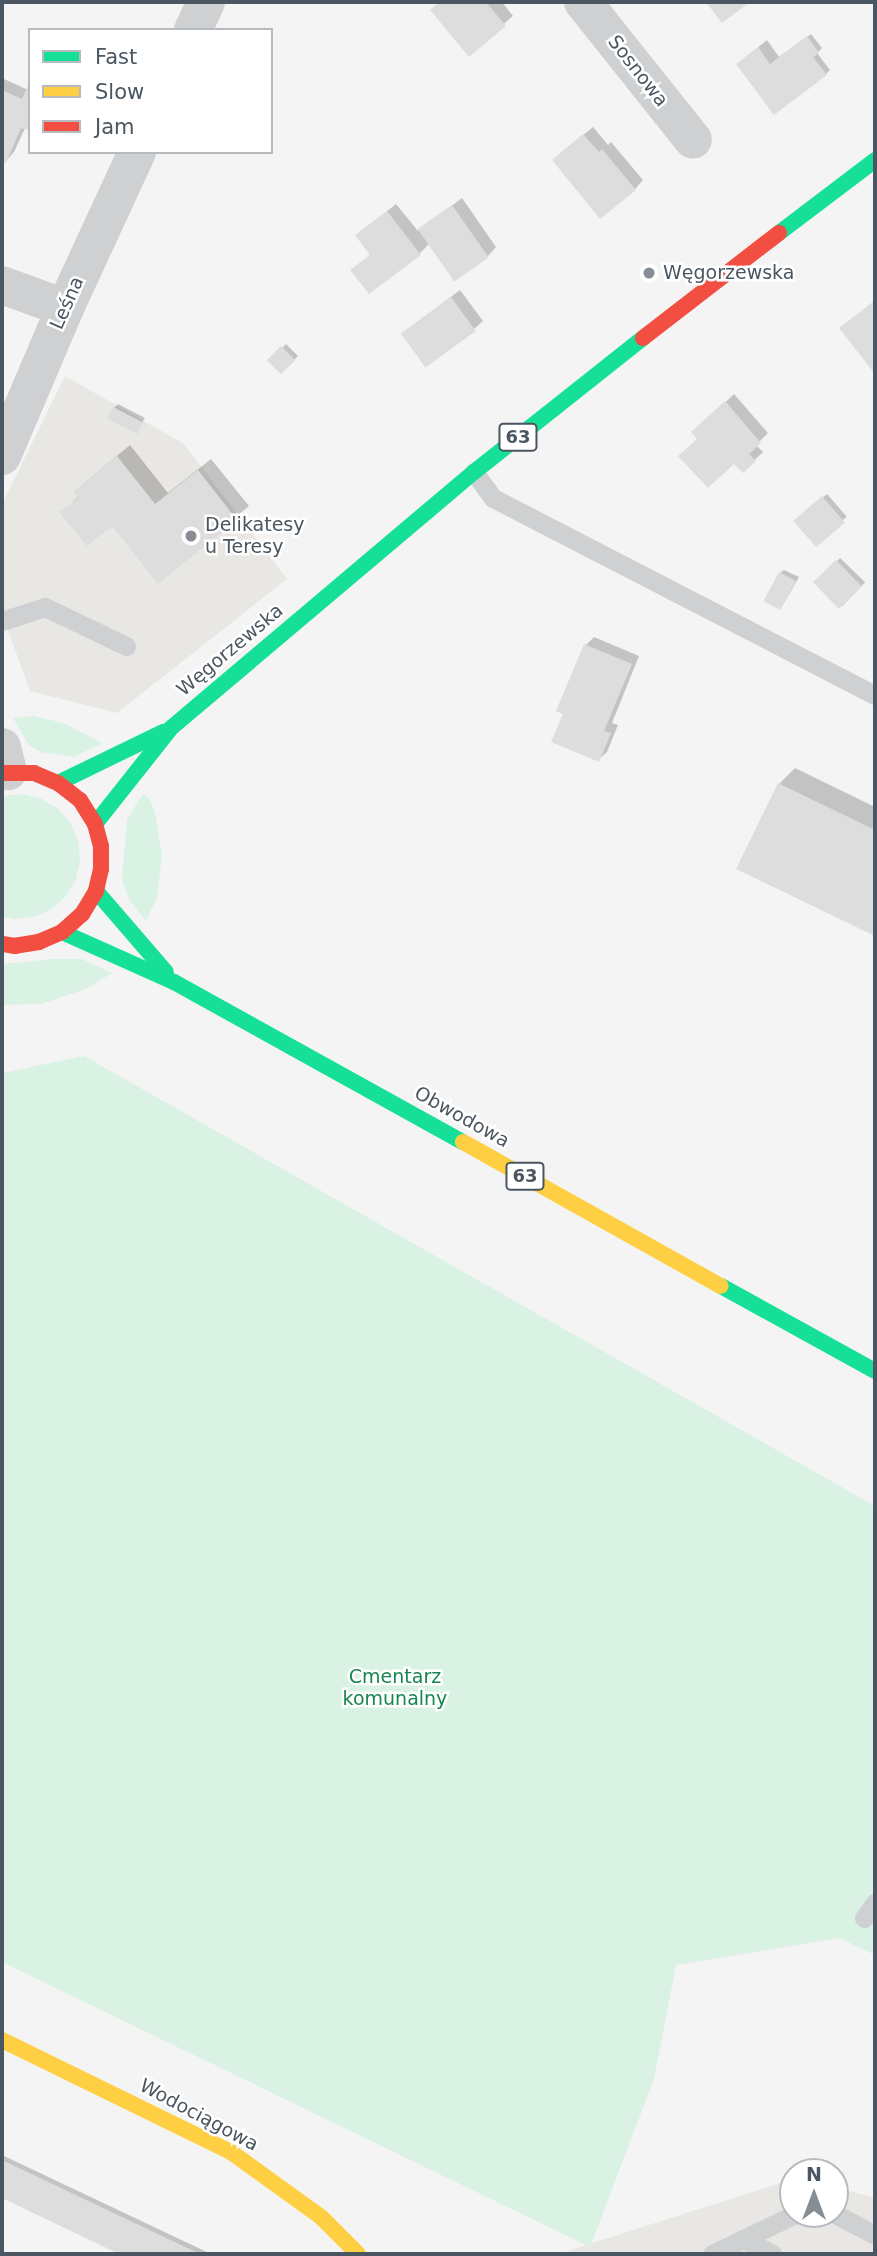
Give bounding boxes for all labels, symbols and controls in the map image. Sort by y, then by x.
legend [28,28,273,154]
street label: Sosnowa [603,31,673,111]
text: Fast [95,45,137,69]
text: Slow [95,80,144,104]
text: Jam [95,115,135,139]
place label: Węgorzewska [663,262,794,284]
marker: Węgorzewska [641,265,657,281]
street label: Leśna [45,273,89,333]
road number: 63 [497,422,539,452]
place label: Delikatesy u Teresy [205,514,304,558]
marker: Delikatesy u Teresy [183,528,199,544]
street label: Węgorzewska [172,599,288,701]
street label: Obwodowa [411,1082,513,1152]
road number: 63 [504,1162,546,1190]
park label: Cmentarz komunalny [343,1666,447,1710]
street label: Wodociągowa [136,2074,262,2156]
north arrow [779,2158,849,2228]
text: N [806,2163,822,2185]

